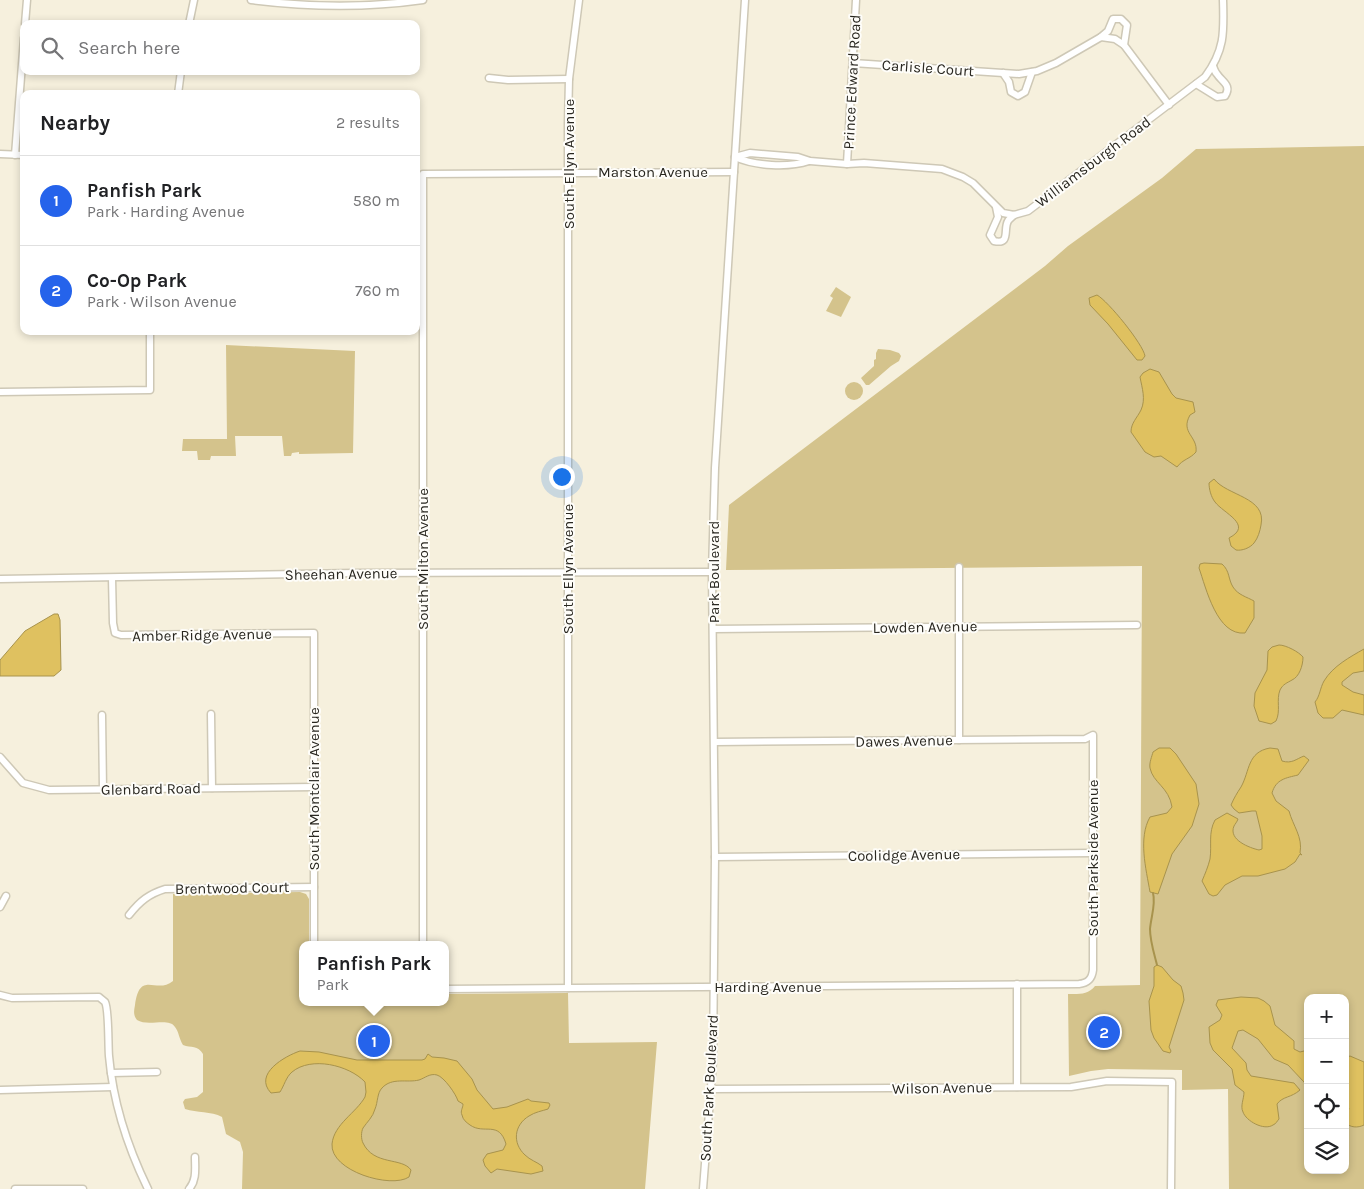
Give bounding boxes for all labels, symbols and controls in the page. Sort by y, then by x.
street label: Prince Edward Road [839,14,865,150]
search box [20,20,420,75]
icon: search [38,34,66,62]
text: Search here [78,37,180,59]
street label: Carlisle Court [881,56,975,80]
street label: South Ellyn Avenue [560,99,578,229]
text: Nearby [40,111,110,135]
text: 2 results [336,113,400,132]
street label: Williamsburgh Road [1032,113,1154,211]
street label: Marston Avenue [598,163,708,181]
text: Panfish Park [87,180,202,202]
text: 1 [53,191,59,210]
text: 580 m [353,191,400,210]
text: Park · Harding Avenue [87,202,245,221]
text: Co-Op Park [87,270,187,292]
text: 2 [51,281,61,300]
text: 760 m [355,281,400,300]
text: Park · Wilson Avenue [87,292,237,311]
your location [549,464,575,490]
street label: South Milton Avenue [414,488,432,630]
street label: South Ellyn Avenue [559,504,577,634]
street label: Park Boulevard [705,521,723,623]
street label: Sheehan Avenue [284,564,398,584]
street label: Lowden Avenue [873,617,977,637]
street label: Amber Ridge Avenue [132,625,272,645]
street label: South Montclair Avenue [305,707,323,871]
street label: Dawes Avenue [855,731,953,751]
street label: Glenbard Road [101,779,201,799]
street label: South Parkside Avenue [1084,780,1102,936]
street label: Coolidge Avenue [848,845,960,865]
street label: Brentwood Court [175,878,290,898]
popup [299,941,449,1006]
text: Panfish Park [317,953,431,975]
text: Park [317,975,349,994]
street label: Harding Avenue [714,978,822,996]
map controls [1304,994,1349,1174]
button: + [1304,994,1349,1039]
pin: 2 [1088,1013,1120,1051]
street label: South Park Boulevard [696,1014,722,1162]
pin: 1 [358,1022,390,1060]
button: − [1304,1039,1349,1084]
street label: Wilson Avenue [892,1078,992,1098]
button: locate [1304,1084,1349,1129]
button: layers [1304,1129,1349,1174]

